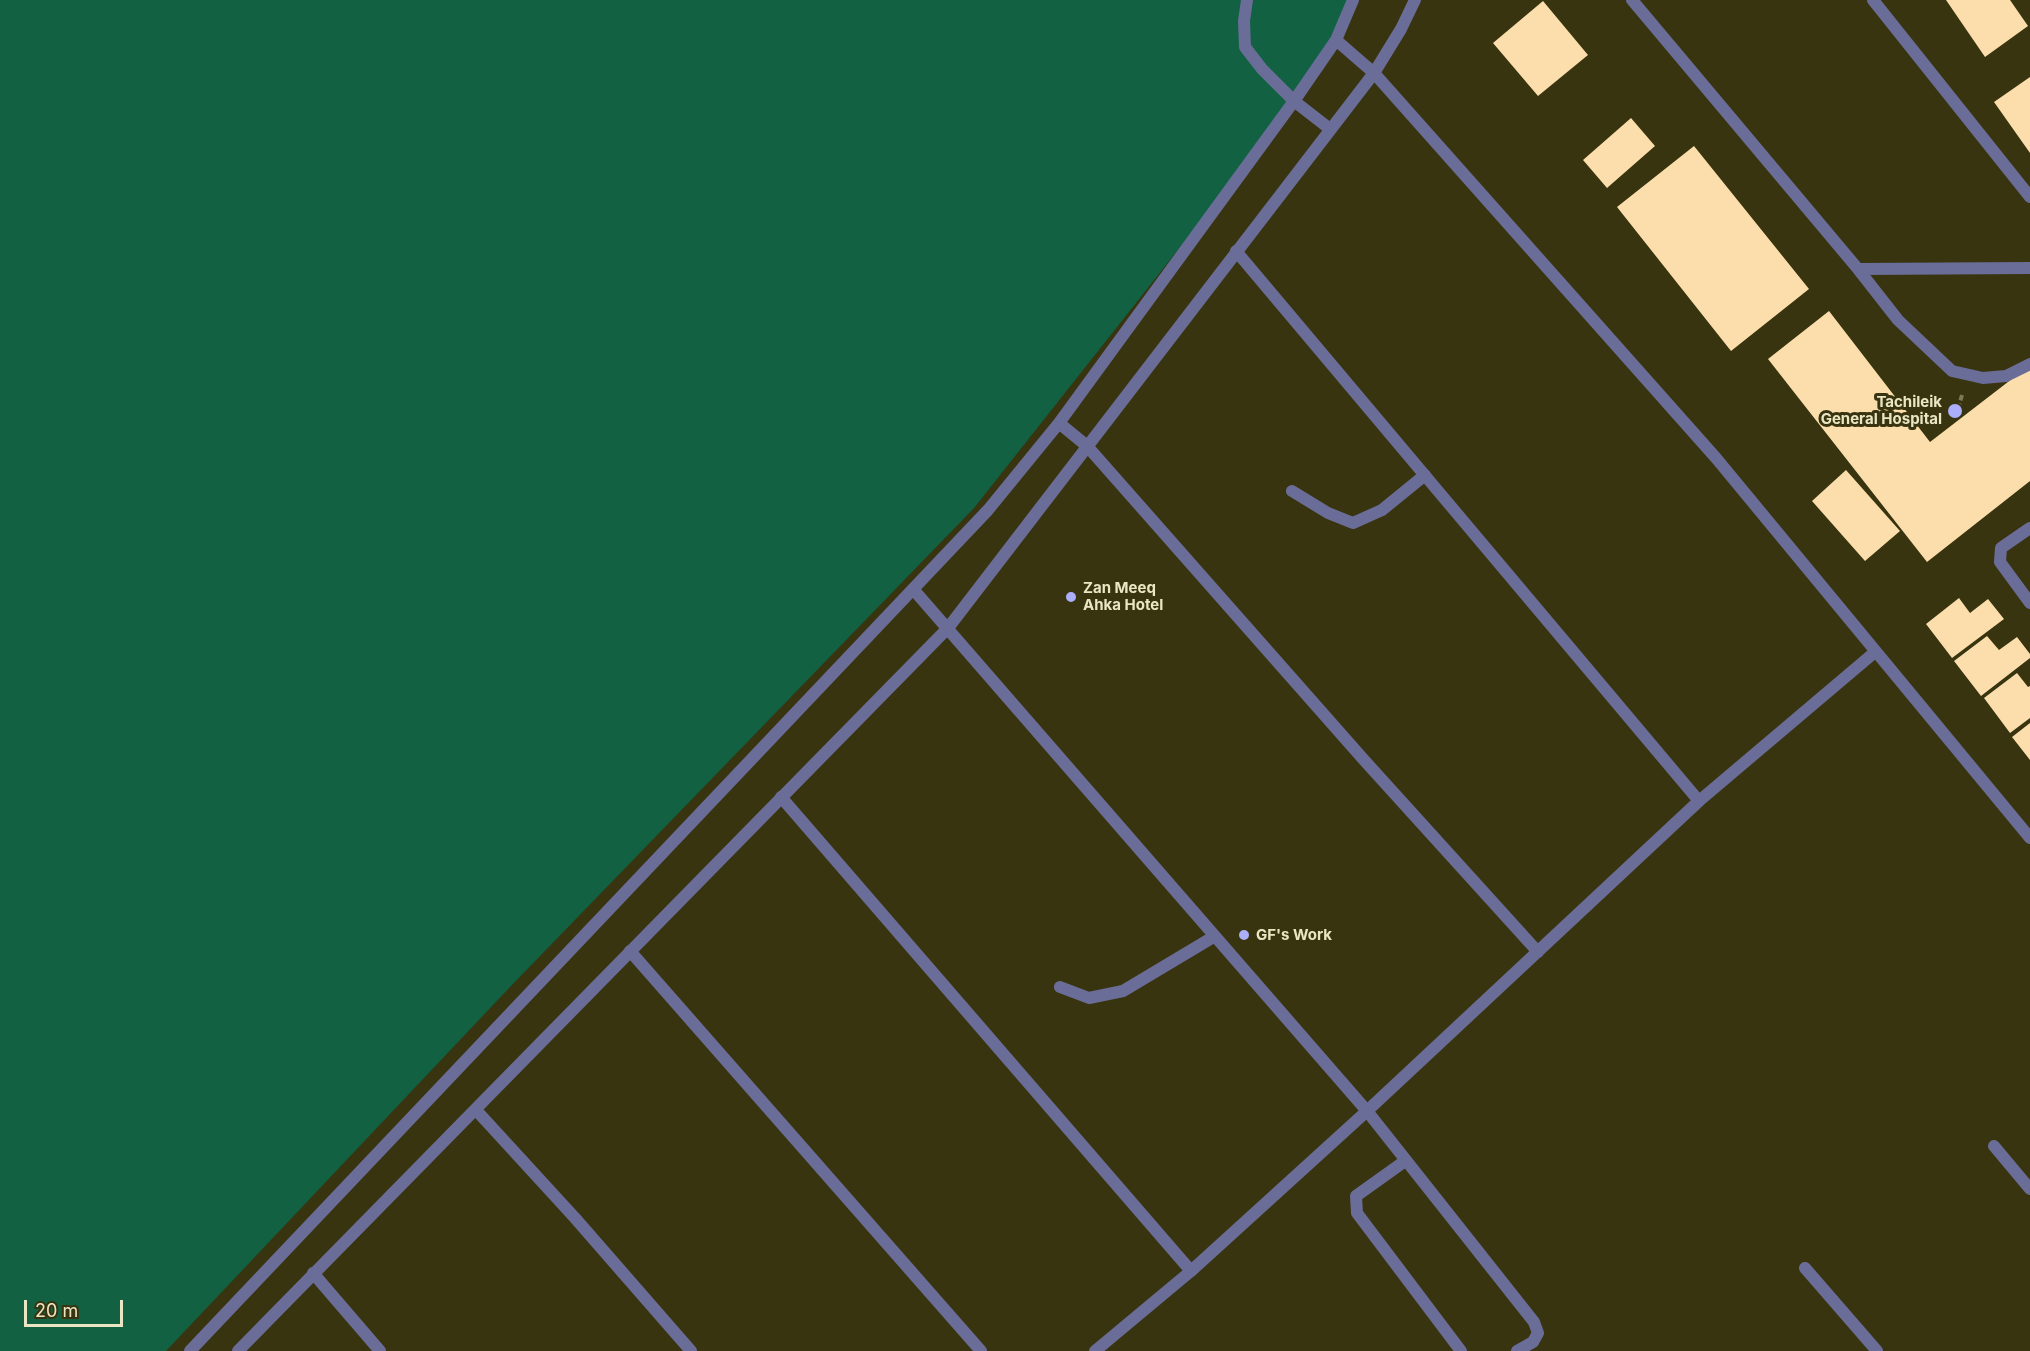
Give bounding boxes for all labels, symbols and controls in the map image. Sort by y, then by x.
place label: Tachileik General Hospital [1821,393,1942,428]
marker: Tachileik General Hospital [1946,402,1964,420]
place label: Zan Meeq Ahka Hotel [1083,579,1163,614]
marker: Zan Meeq Ahka Hotel [1064,590,1078,604]
place label: GF's Work [1256,926,1332,944]
marker: GF's Work [1237,928,1251,942]
scale bar [27,1288,126,1326]
text: 20 m [35,1300,78,1321]

